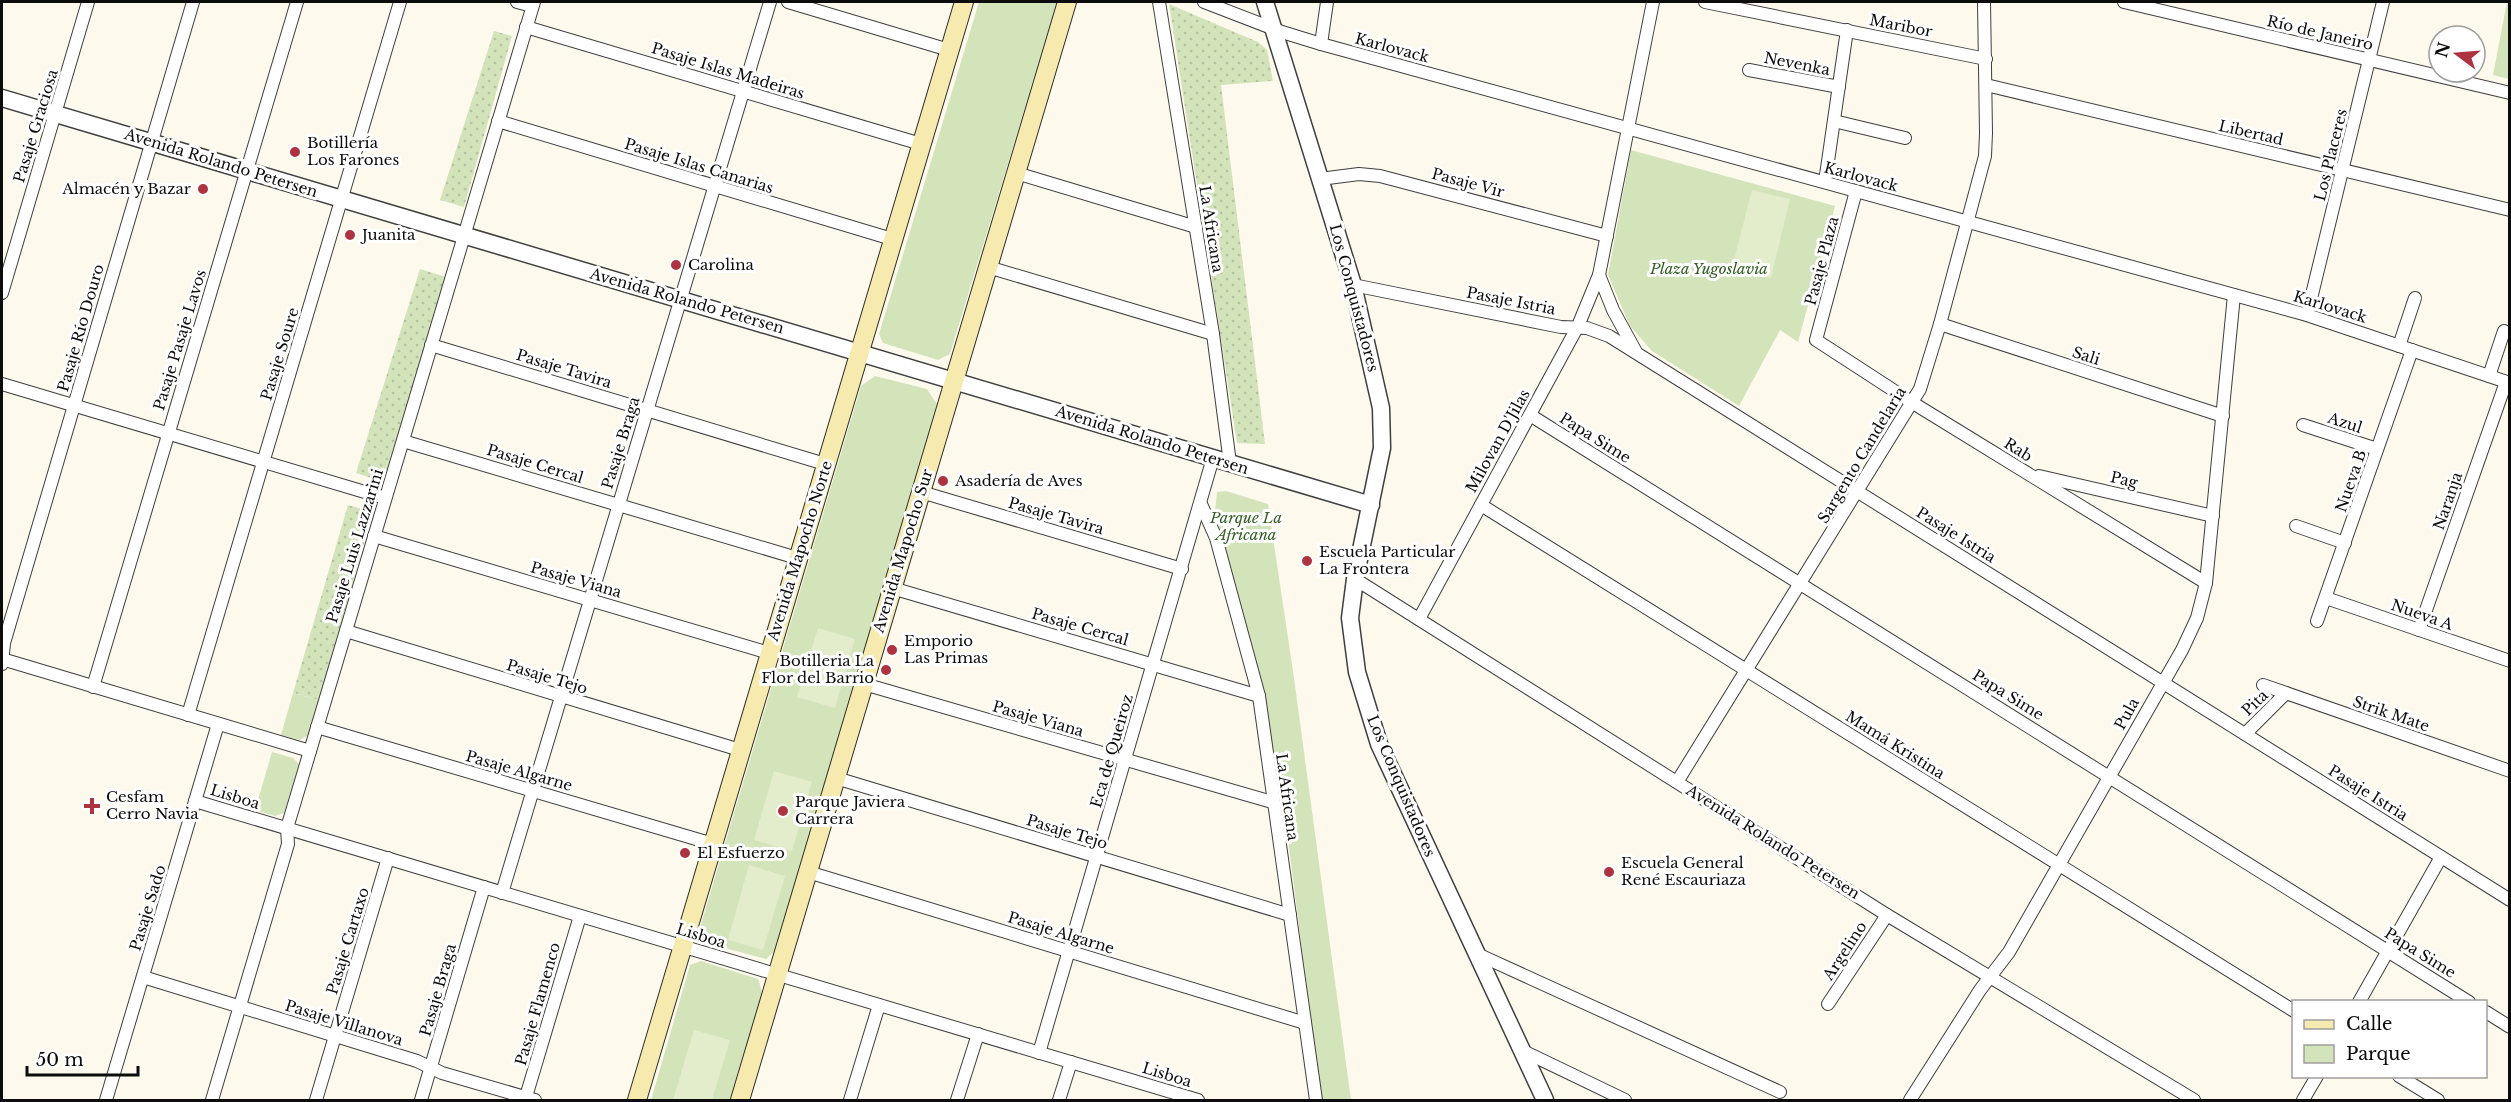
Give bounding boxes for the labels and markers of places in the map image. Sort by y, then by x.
place label: Botillería Los Farones [307,133,399,169]
marker: Botillería Los Farones [288,145,302,159]
place label: Almacén y Bazar [61,179,192,198]
marker: Almacén y Bazar [196,182,210,196]
place label: Juanita [360,225,416,244]
marker: Juanita [343,228,357,242]
place label: Carolina [688,255,754,274]
marker: Carolina [669,258,683,272]
place label: Asadería de Aves [954,471,1083,490]
marker: Asadería de Aves [936,474,950,488]
place label: Escuela Particular La Frontera [1319,542,1456,578]
marker: Escuela Particular La Frontera [1300,554,1314,568]
place label: Emporio Las Primas [904,631,988,667]
marker: Emporio Las Primas [885,643,899,657]
place label: Botilleria La Flor del Barrio [761,651,875,687]
marker: Botilleria La Flor del Barrio [879,663,893,677]
place label: Cesfam Cerro Navia [106,787,199,823]
place label: Parque Javiera Carrera [795,792,906,828]
marker: Cesfam Cerro Navia [83,797,101,815]
marker: Parque Javiera Carrera [776,804,790,818]
place label: El Esfuerzo [697,843,785,862]
marker: El Esfuerzo [678,846,692,860]
place label: Escuela General René Escauriaza [1621,853,1747,889]
marker: Escuela General René Escauriaza [1602,865,1616,879]

